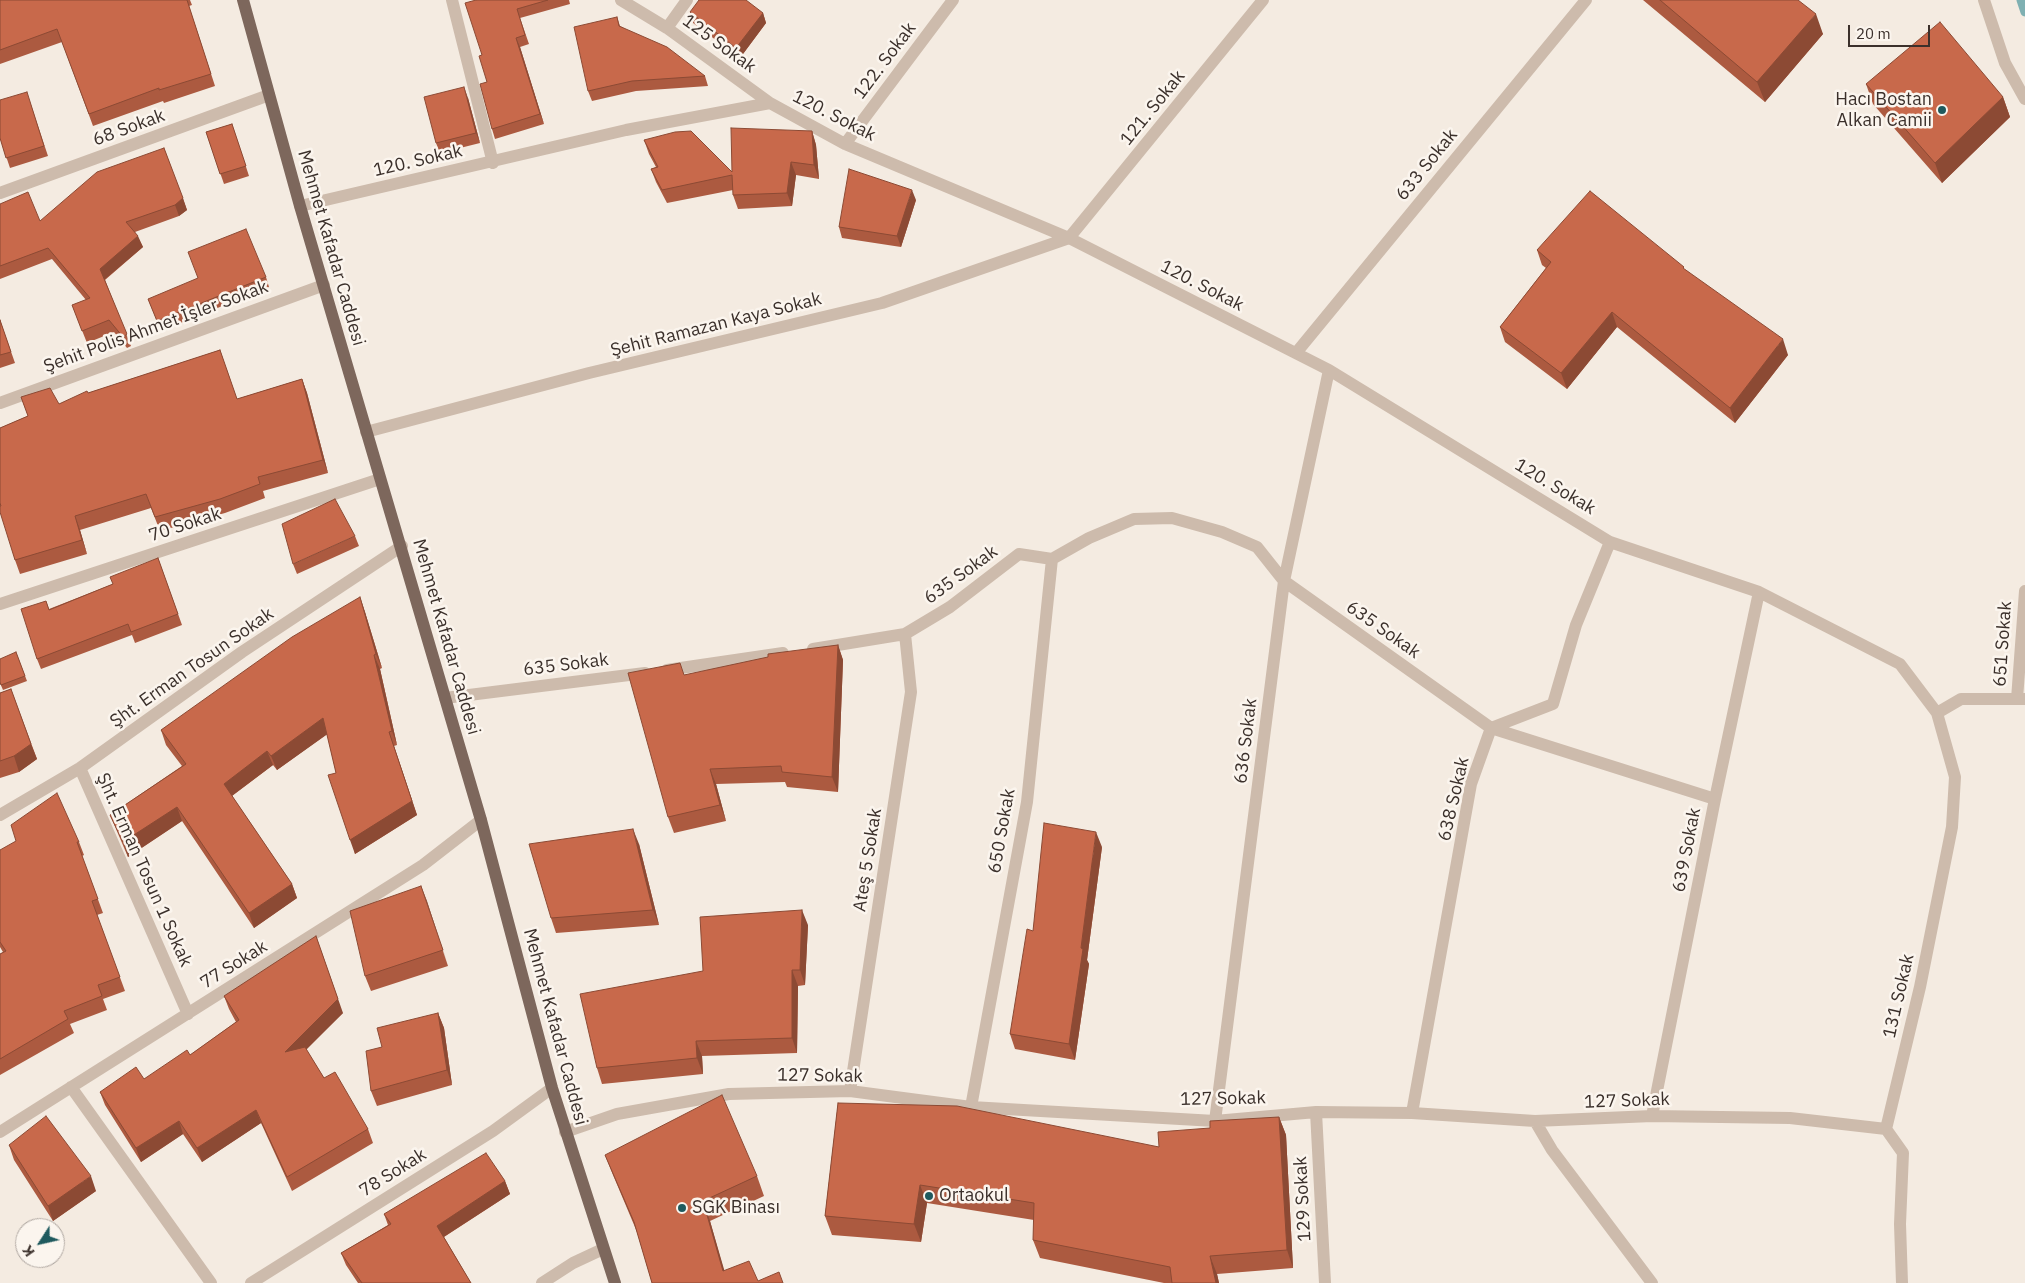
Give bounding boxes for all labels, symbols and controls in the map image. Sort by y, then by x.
street label: 125 Sokak [678,10,760,78]
scale bar [1850,15,1932,47]
street label: 122. Sokak [849,18,921,104]
text: 20 m [1856,24,1891,43]
street label: 121. Sokak [1116,66,1190,150]
street label: 120. Sokak [789,86,879,146]
place label: Hacı Bostan Alkan Camii [1835,89,1932,132]
marker: Hacı Bostan Alkan Camii [1936,104,1948,116]
street label: 68 Sokak [90,105,168,151]
street label: 633 Sokak [1392,125,1462,205]
street label: 120. Sokak [371,140,465,182]
street label: Mehmet Kafadar Caddesi [293,148,369,348]
street label: 120. Sokak [1157,256,1247,316]
street label: Şehit Polis Ahmet İşler Sokak [41,276,271,378]
street label: Şehit Ramazan Kaya Sokak [608,288,824,362]
street label: 120. Sokak [1511,454,1599,520]
street label: 70 Sokak [146,503,224,547]
street label: Mehmet Kafadar Caddesi [408,537,484,737]
street label: 635 Sokak [920,541,1002,609]
street label: 635 Sokak [1342,597,1424,663]
street label: 651 Sokak [1989,601,2017,687]
street label: Şht. Erman Tosun Sokak [106,603,278,733]
street label: 635 Sokak [522,649,610,681]
street label: 636 Sokak [1230,697,1262,785]
street label: 638 Sokak [1434,755,1474,843]
street label: Şht. Erman Tosun 1 Sokak [91,770,197,970]
street label: 650 Sokak [984,787,1020,875]
street label: 639 Sokak [1668,806,1706,894]
street label: Ateş 5 Sokak [849,807,887,913]
street label: Mehmet Kafadar Caddesi [518,926,592,1128]
street label: 77 Sokak [197,936,271,994]
street label: 131 Sokak [1879,952,1919,1040]
street label: 127 Sokak [777,1064,863,1088]
street label: 127 Sokak [1180,1087,1266,1111]
street label: 127 Sokak [1584,1089,1670,1113]
street label: 78 Sokak [356,1144,430,1202]
street label: 129 Sokak [1290,1156,1316,1242]
place label: Ortaokul [939,1185,1009,1207]
marker: Ortaokul [923,1190,935,1202]
place label: SGK Binası [692,1197,780,1219]
marker: SGK Binası [676,1202,688,1214]
north arrow [15,1218,65,1268]
text: K [18,1242,39,1260]

